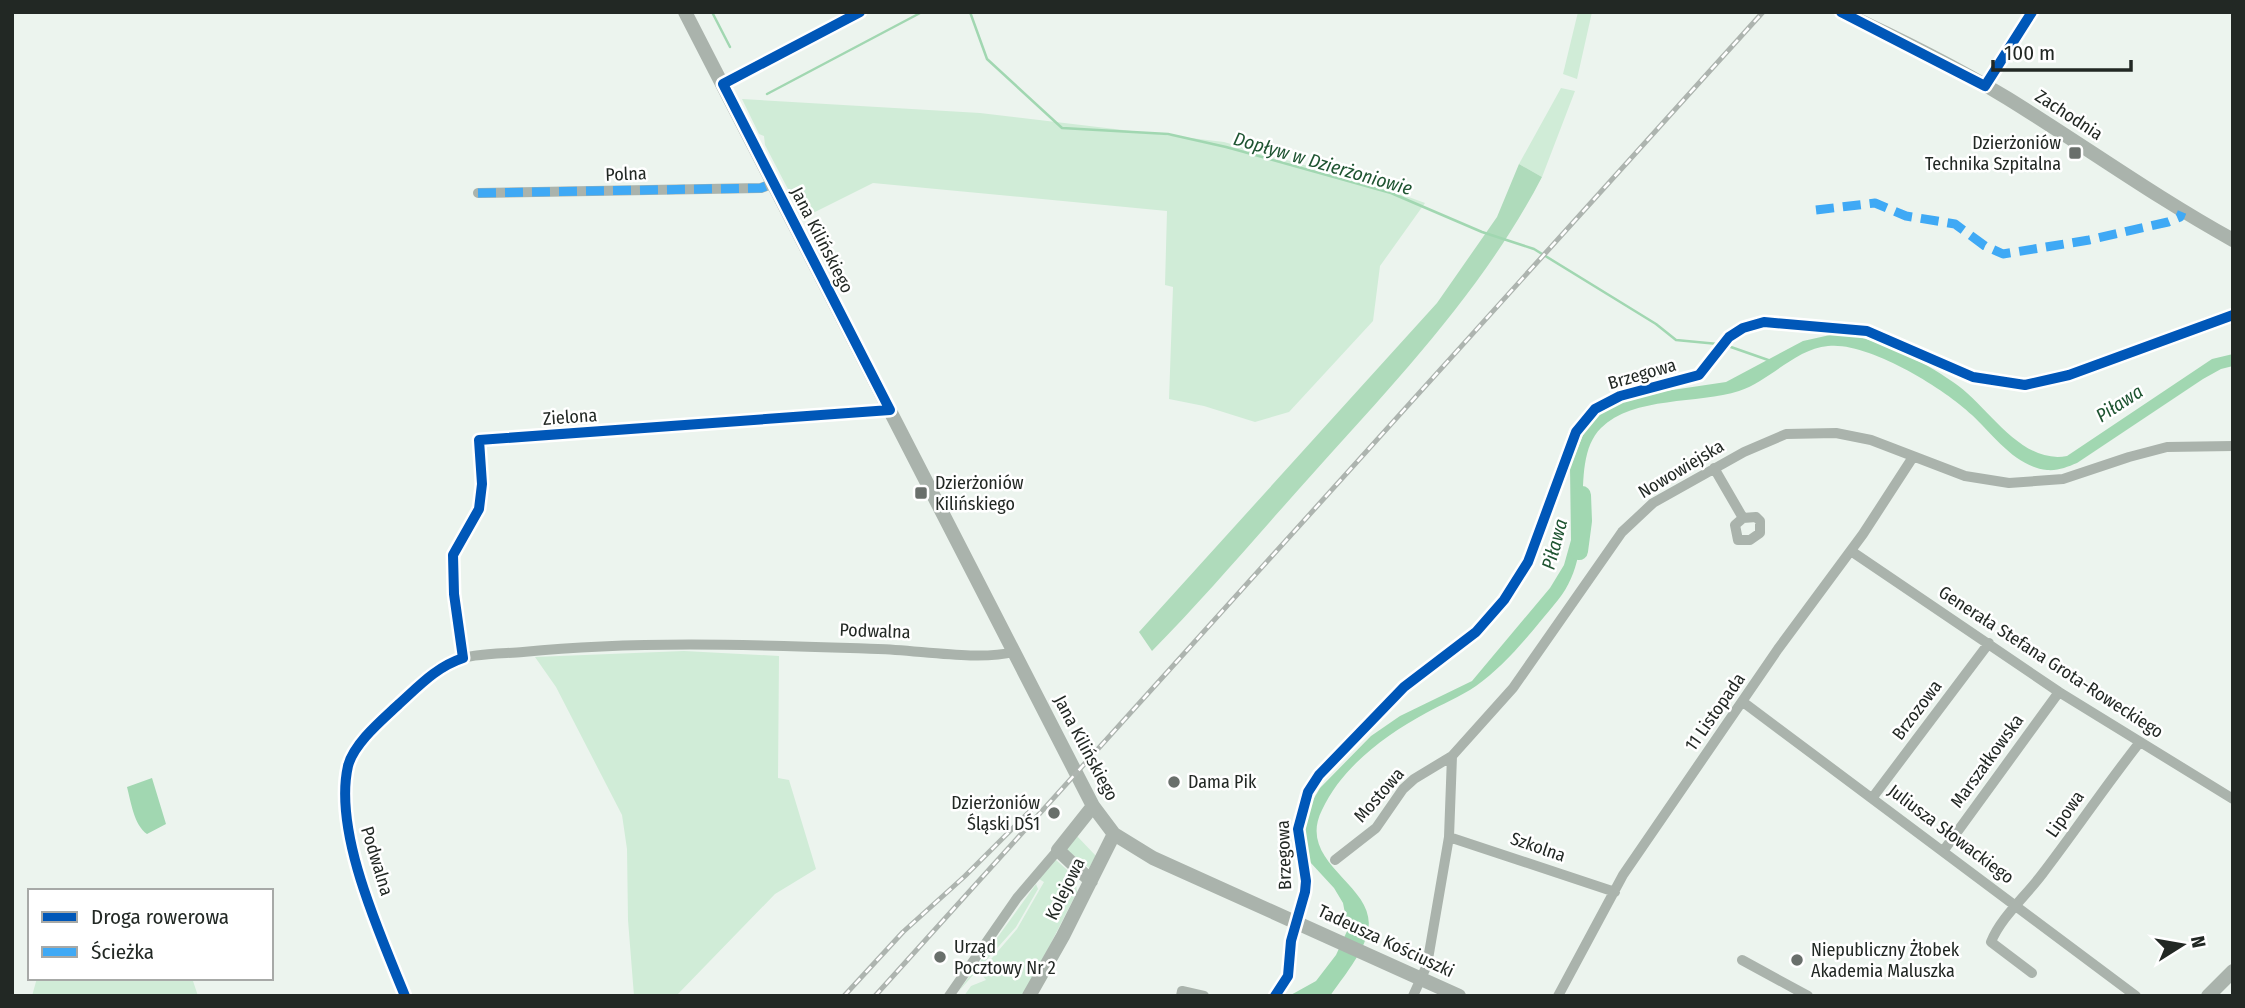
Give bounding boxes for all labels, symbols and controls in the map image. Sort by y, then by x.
scale bar [1993,28,2131,72]
text: 100 m [2004,40,2055,66]
street label: Zachodnia [2031,85,2107,145]
water label: Dopływ w Dzierżoniowie [1231,127,1415,200]
place label: Dzierżoniów Technika Szpitalna [1925,132,2061,175]
marker: Dzierżoniów Technika Szpitalna [2067,145,2083,161]
street label: Polna [605,162,647,186]
street label: Jana Kilińskiego [786,183,858,297]
street label: Brzegowa [1605,354,1679,394]
water label: Piława [2091,380,2147,427]
street label: Zielona [542,404,598,430]
street label: Nowowiejska [1634,435,1728,503]
place label: Dzierżoniów Kilińskiego [935,472,1024,515]
marker: Dzierżoniów Kilińskiego [913,485,929,501]
water label: Piława [1537,516,1572,572]
street label: Generała Stefana Grota-Roweckiego [1935,581,2167,743]
street label: Podwalna [839,619,911,643]
street label: 11 Listopada [1680,669,1750,755]
street label: Brzozowa [1887,676,1947,744]
street label: Jana Kilińskiego [1049,692,1123,804]
street label: Marszałkowska [1946,710,2028,812]
street label: Mostowa [1349,763,1409,827]
place label: Dama Pik [1188,771,1257,793]
marker: Dama Pik [1166,774,1182,790]
street label: Juliusza Słowackiego [1884,780,2018,888]
street label: Lipowa [2041,786,2089,842]
place label: Dzierżoniów Śląski DŚ1 [951,792,1040,835]
marker: Dzierżoniów Śląski DŚ1 [1046,805,1062,821]
street label: Brzegowa [1272,820,1296,890]
street label: Podwalna [356,824,398,898]
street label: Szkolna [1508,827,1569,867]
street label: Kolejowa [1040,854,1090,924]
legend [28,889,273,980]
street label: Tadeusza Kościuszki [1314,900,1458,982]
text: Droga rowerowa [91,904,229,930]
north arrow [2147,910,2217,980]
text: N [2186,934,2211,950]
place label: Urząd Pocztowy Nr 2 [954,936,1056,979]
text: Ścieżka [91,939,154,965]
place label: Niepubliczny Żłobek Akademia Maluszka [1811,939,1960,982]
marker: Urząd Pocztowy Nr 2 [932,949,948,965]
marker: Niepubliczny Żłobek Akademia Maluszka [1789,952,1805,968]

